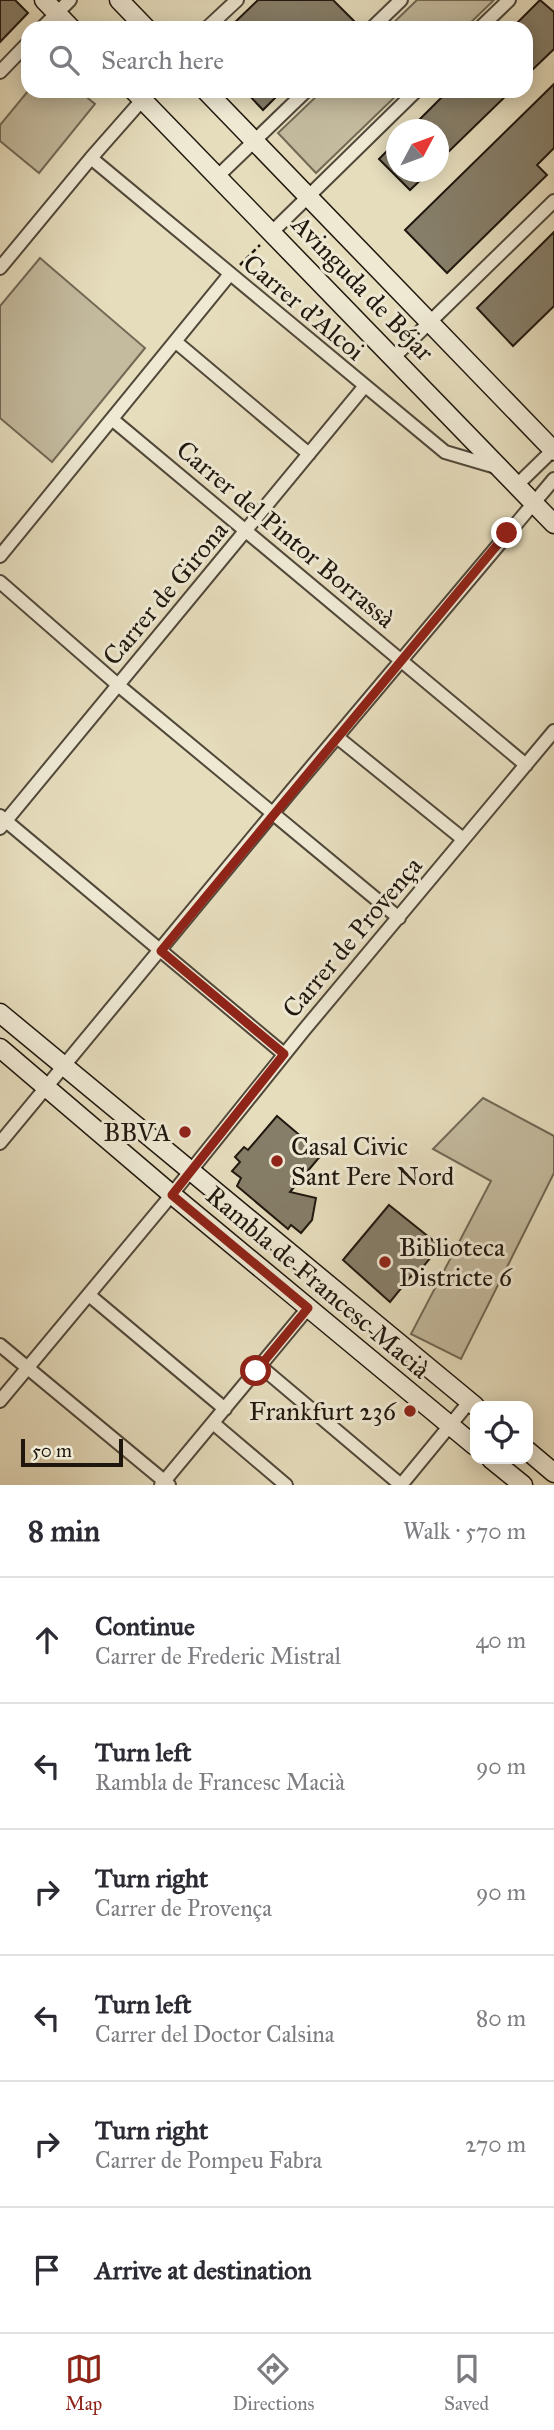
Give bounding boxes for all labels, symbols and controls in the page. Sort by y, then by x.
search box [21,21,533,98]
icon: search [45,41,83,79]
text: Search here [101,44,224,76]
north arrow [386,119,449,182]
street label: Avinguda de Béjar [285,208,441,368]
street label: Carrer d'Alcoi [237,247,371,367]
street label: Carrer del Pintor Borrassà [170,433,402,635]
street label: Carrer de Girona [96,515,234,671]
route end [491,517,522,548]
street label: Carrer de Provença [275,850,429,1024]
place label: BBVA [103,1116,171,1148]
marker: BBVA [177,1124,193,1140]
place label: Casal Civic Sant Pere Nord [291,1130,454,1192]
marker: Casal Civic Sant Pere Nord [269,1153,285,1169]
street label: Rambla de Francesc Macià [200,1179,436,1385]
place label: Biblioteca Districte 6 [399,1231,513,1293]
marker: Biblioteca Districte 6 [377,1254,393,1270]
route start [240,1355,271,1386]
place label: Frankfurt 236 [249,1395,397,1427]
map controls [470,1401,533,1464]
button: locate [470,1401,533,1464]
marker: Frankfurt 236 [402,1403,418,1419]
scale bar [21,1436,122,1468]
text: 50 m [32,1439,72,1462]
text: 8 min [28,1513,100,1549]
text: Walk · 570 m [403,1517,526,1545]
text: Continue [95,1610,195,1642]
icon: ahead [28,1621,66,1659]
text: 40 m [476,1626,526,1654]
text: Carrer de Frederic Mistral [95,1642,341,1670]
text: Turn left [95,1736,191,1768]
icon: left [28,1747,66,1785]
text: 90 m [476,1752,526,1780]
text: Rambla de Francesc Macià [95,1768,345,1796]
text: Turn right [95,1862,208,1894]
icon: right [28,1873,66,1911]
text: 90 m [476,1878,526,1906]
text: Carrer de Provença [95,1894,272,1922]
text: Turn left [95,1988,191,2020]
icon: left [28,1999,66,2037]
text: 80 m [476,2004,526,2032]
text: Carrer del Doctor Calsina [95,2020,334,2048]
text: Turn right [95,2114,208,2146]
icon: right [28,2125,66,2163]
text: 270 m [465,2130,526,2158]
text: Carrer de Pompeu Fabra [95,2146,322,2174]
icon: arrive [28,2251,66,2289]
text: Arrive at destination [95,2254,312,2286]
tab: Map [65,2350,103,2415]
tab: Directions [232,2350,314,2415]
tab: Saved [444,2350,489,2415]

